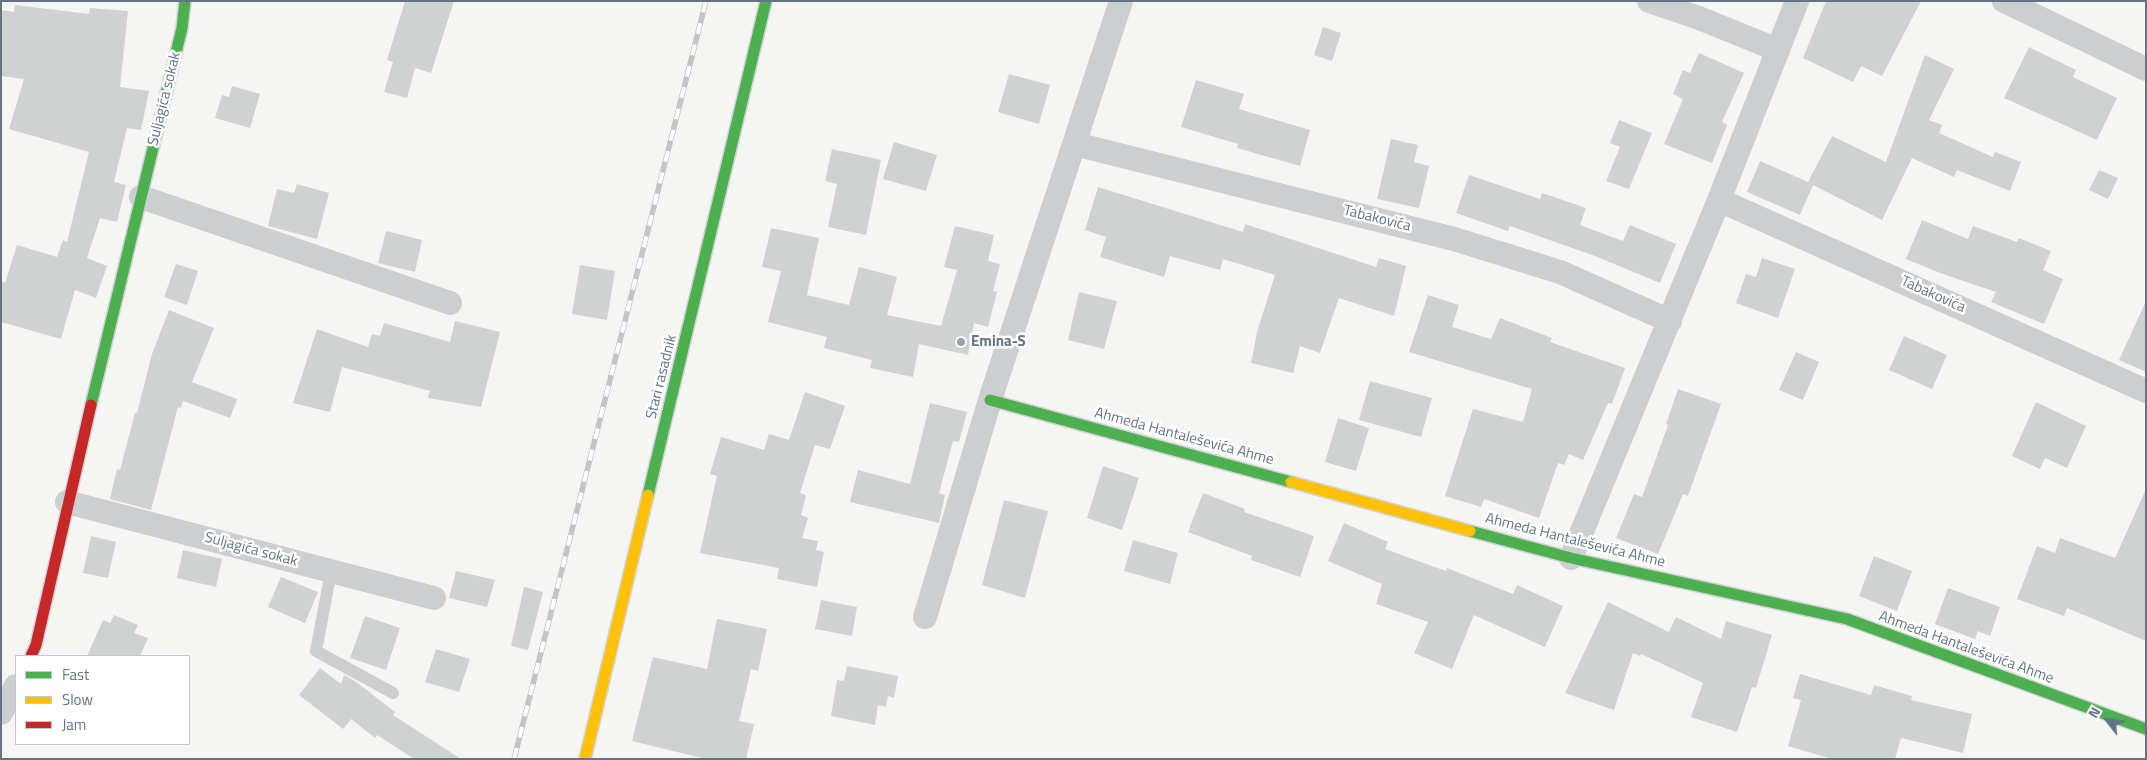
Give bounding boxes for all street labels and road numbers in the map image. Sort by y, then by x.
street label: Suljagića sokak [145,51,185,147]
street label: Tabakovića [1341,202,1413,236]
street label: Tabakovića [1898,273,1968,317]
street label: Stari rasadnik [643,333,681,421]
street label: Ahmeda Hantaleševića Ahme [1092,404,1276,470]
street label: Ahmeda Hantaleševića Ahme [1483,510,1667,572]
street label: Suljagića sokak [203,529,299,571]
street label: Ahmeda Hantaleševića Ahme [1876,608,2056,688]

